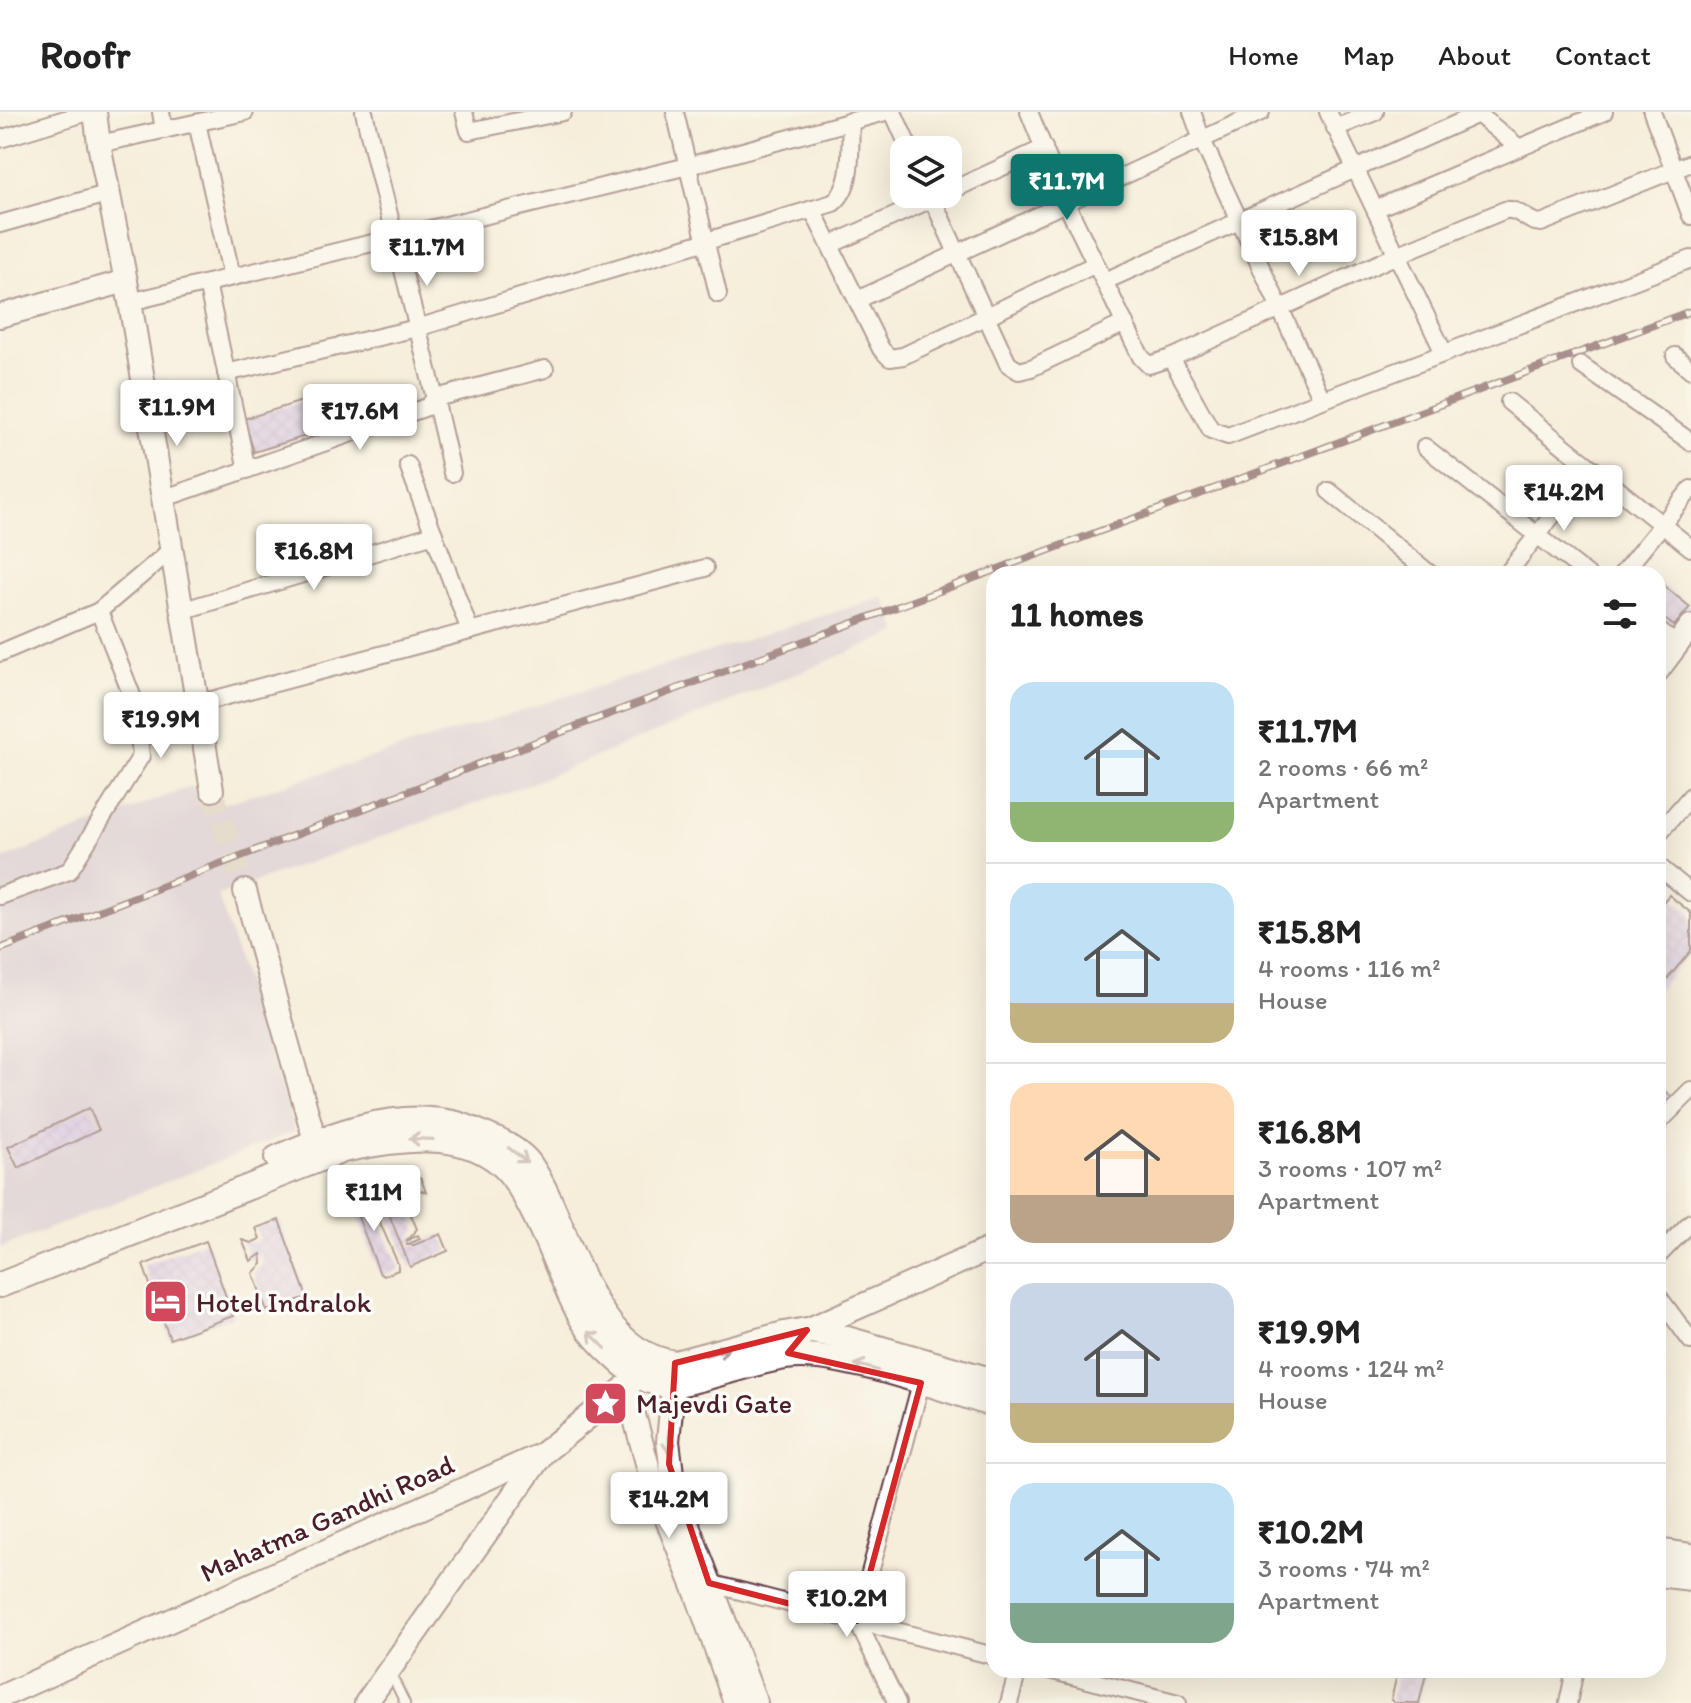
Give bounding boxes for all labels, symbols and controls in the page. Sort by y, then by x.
text: Roofr [40,32,130,78]
text: Home [1228,38,1299,72]
text: Map [1343,38,1394,72]
text: About [1438,38,1511,72]
text: Contact [1555,38,1651,72]
map controls [890,136,962,208]
button: layers [890,136,962,208]
pin: ₹11.7M [1002,154,1132,222]
text: ₹11.7M [1029,164,1105,196]
pin: ₹15.8M [1234,210,1364,278]
pin: ₹11.7M [362,220,492,288]
text: ₹15.8M [1259,220,1339,252]
text: ₹11.7M [389,230,465,262]
pin: ₹11.9M [112,380,242,448]
pin: ₹17.6M [295,384,425,452]
text: ₹11.9M [138,390,216,422]
text: ₹17.6M [321,394,399,426]
pin: ₹14.2M [1499,465,1629,533]
text: ₹14.2M [1524,475,1604,507]
pin: ₹16.8M [249,524,379,592]
text: ₹16.8M [274,534,354,566]
icon: filters [1598,592,1642,636]
text: 11 homes [1010,594,1144,635]
pin: ₹19.9M [96,692,226,760]
text: ₹19.9M [122,702,200,734]
text: ₹11.7M [1258,710,1358,751]
icon: home [1074,714,1170,810]
text: 2 rooms · 66 m² [1258,751,1428,783]
text: Apartment [1258,783,1379,815]
text: ₹15.8M [1258,911,1362,952]
icon: home [1074,915,1170,1011]
text: 4 rooms · 116 m² [1258,952,1441,984]
text: House [1258,984,1328,1016]
text: ₹16.8M [1258,1111,1362,1152]
icon: home [1074,1115,1170,1211]
one-way arrow [408,1132,435,1147]
one-way arrow [507,1146,528,1163]
text: 3 rooms · 107 m² [1258,1152,1442,1184]
pin: ₹11M [327,1165,421,1233]
text: ₹11M [345,1175,403,1207]
text: Apartment [1258,1184,1379,1216]
hotel icon: Hotel Indralok [141,1278,189,1326]
place label: Hotel Indralok [196,1285,372,1319]
text: ₹19.9M [1258,1311,1361,1352]
icon: home [1074,1315,1170,1411]
one-way arrow [588,1330,607,1350]
one-way arrow [703,1344,729,1359]
text: 4 rooms · 124 m² [1258,1352,1444,1384]
one-way arrow [853,1359,879,1374]
place icon: Majevdi Gate [581,1379,629,1427]
text: House [1258,1384,1328,1416]
place label: Majevdi Gate [636,1386,792,1420]
one-way arrow [661,1427,677,1454]
street label: Mahatma Gandhi Road [195,1446,460,1589]
pin: ₹14.2M [604,1472,734,1540]
text: ₹14.2M [629,1482,709,1514]
text: ₹10.2M [1258,1511,1364,1552]
icon: home [1074,1515,1170,1611]
text: 3 rooms · 74 m² [1258,1552,1430,1584]
pin: ₹10.2M [782,1571,912,1639]
text: ₹10.2M [806,1581,888,1613]
text: Apartment [1258,1584,1379,1616]

